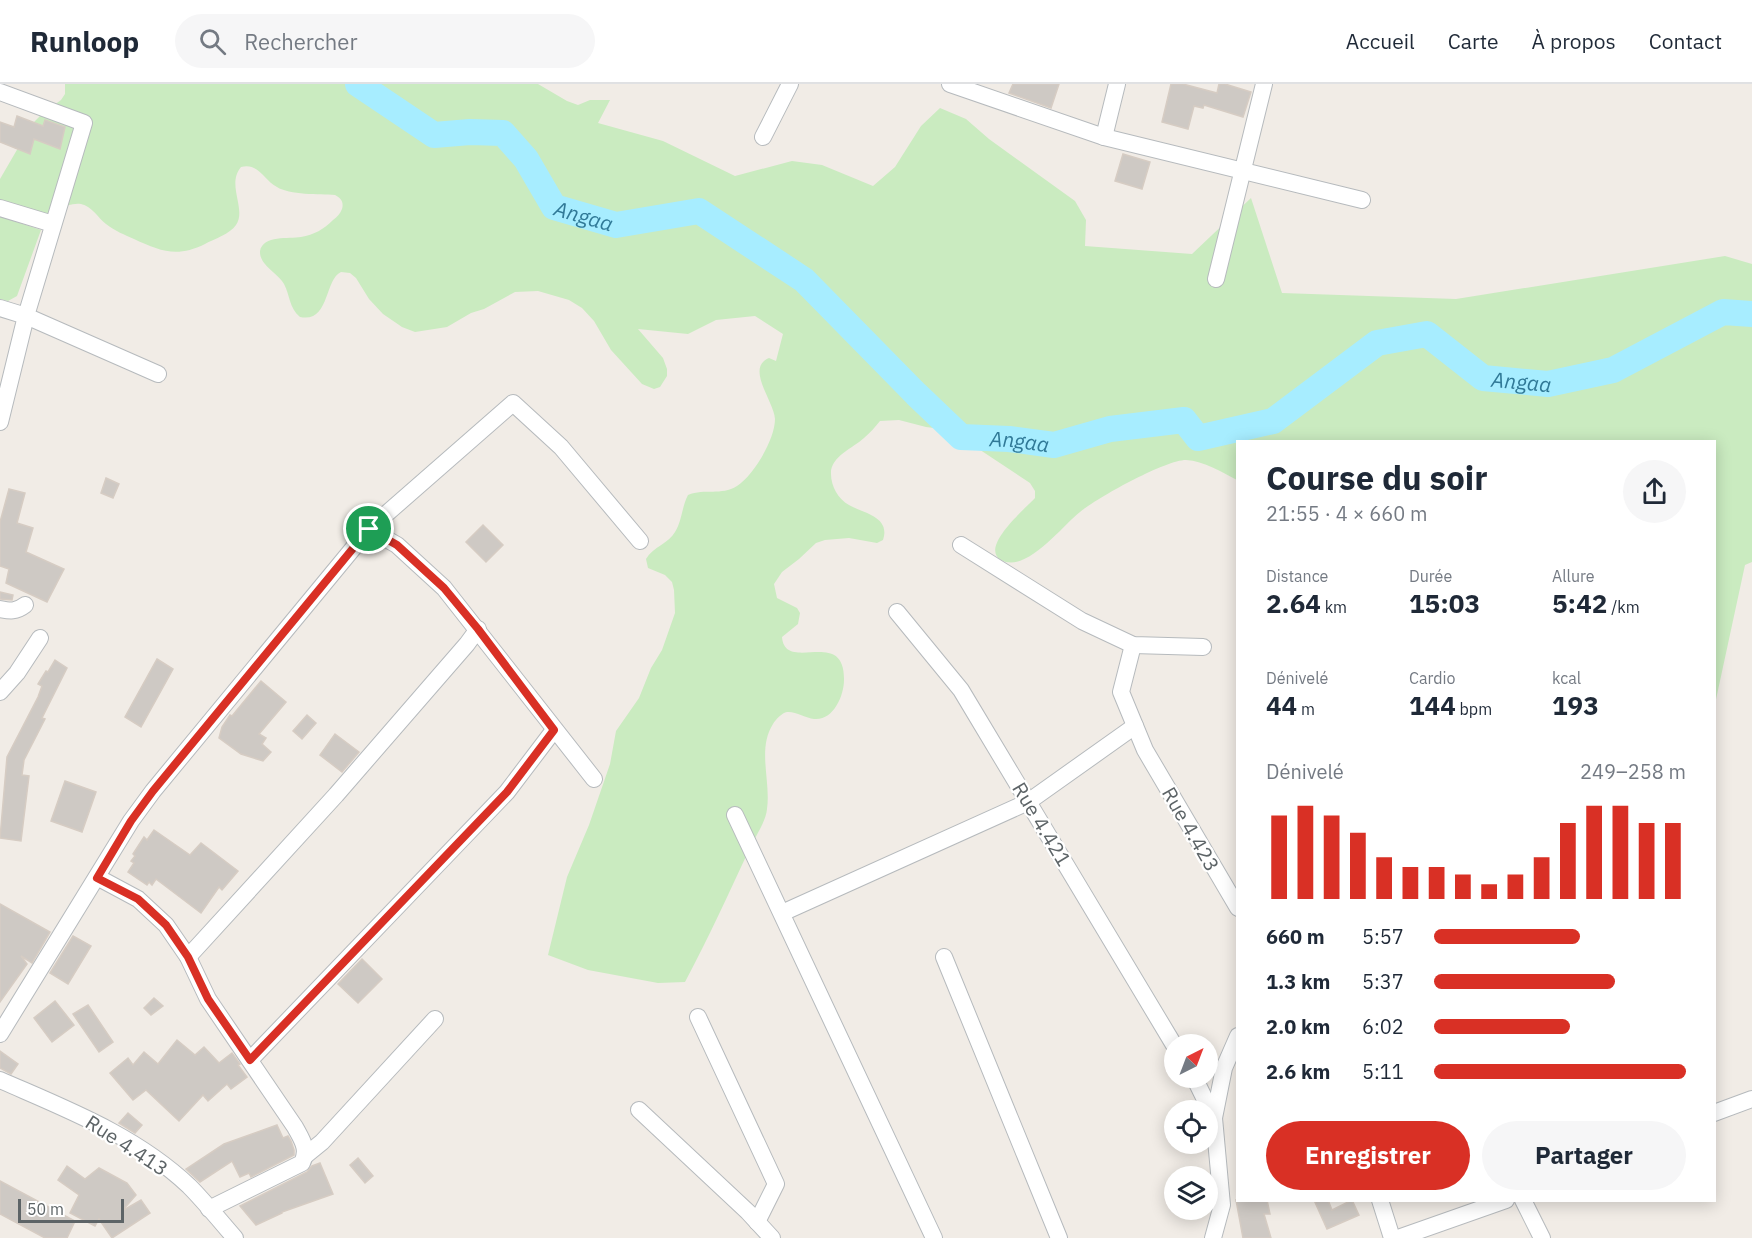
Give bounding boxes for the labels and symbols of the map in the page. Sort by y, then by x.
water label: Angaa [550,194,617,237]
water label: Angaa [1489,365,1553,398]
water label: Angaa [988,424,1051,458]
pin [343,503,394,554]
street label: Rue 4.421 [1006,777,1078,871]
street label: Rue 4.423 [1156,782,1226,876]
north arrow [1164,1034,1218,1088]
street label: Rue 4.413 [81,1108,173,1182]
scale bar [18,1196,124,1224]

